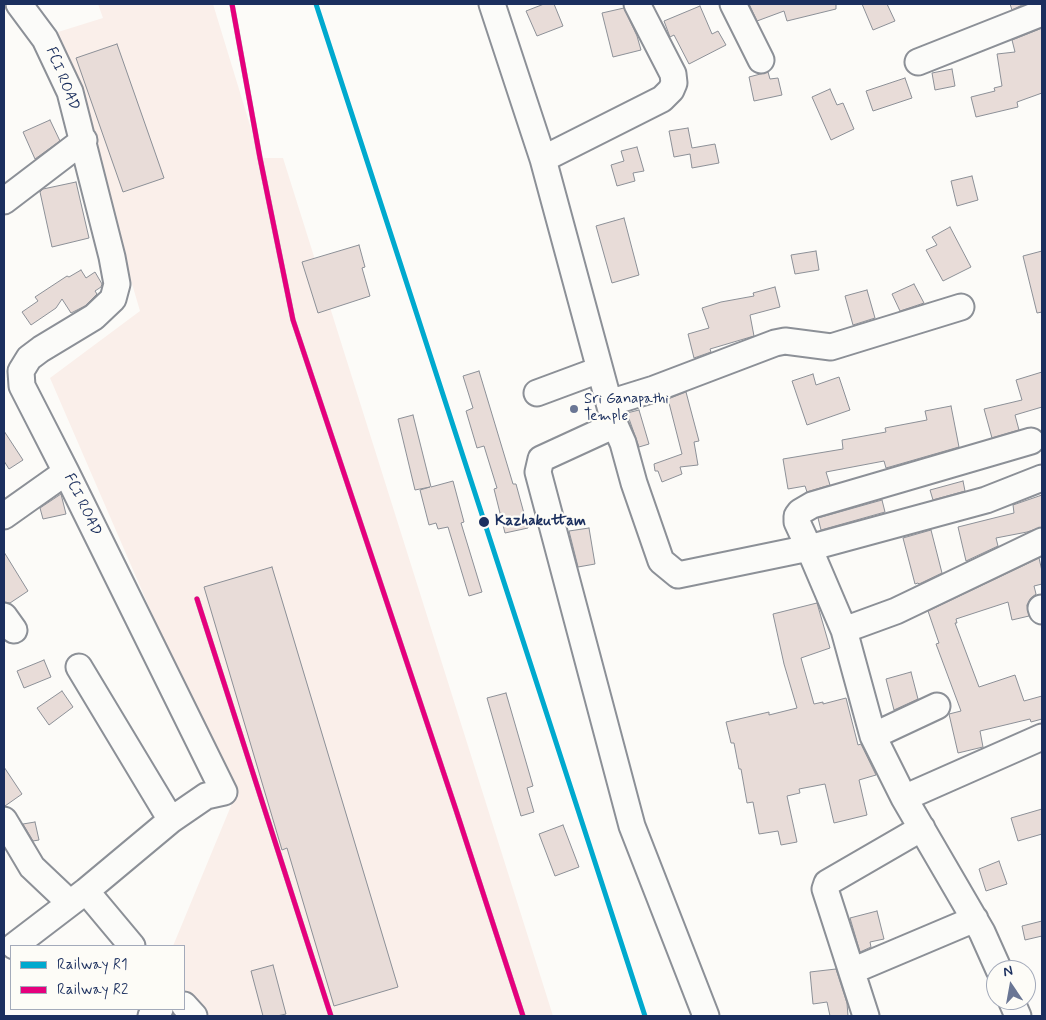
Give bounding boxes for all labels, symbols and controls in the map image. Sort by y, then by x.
street label: FCI ROAD [41,45,83,113]
place label: Sri Ganapathi Temple [584,391,669,426]
marker: Sri Ganapathi Temple [568,403,580,415]
street label: FCI ROAD [59,471,105,539]
place label: Kazhakuttam [495,513,586,531]
marker: Kazhakuttam [477,515,491,529]
legend [10,945,185,1010]
text: Railway R1 [57,955,128,975]
north arrow [986,960,1036,1010]
text: N [1002,962,1015,981]
text: Railway R2 [57,980,128,1000]

